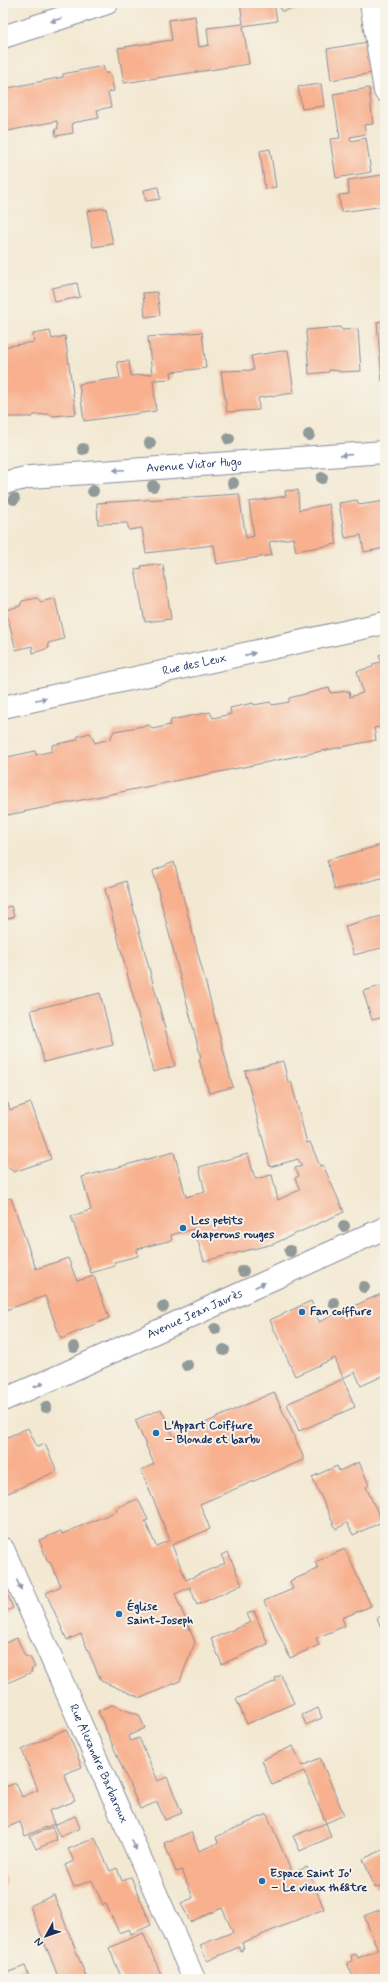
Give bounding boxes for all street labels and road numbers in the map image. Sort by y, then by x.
street label: Avenue Victor Hugo [146,454,243,477]
street label: Rue des Leux [161,650,228,680]
street label: Avenue Jean Jaurès [144,1285,246,1343]
street label: Rue Alexandre Barbaroux [65,1702,132,1826]

